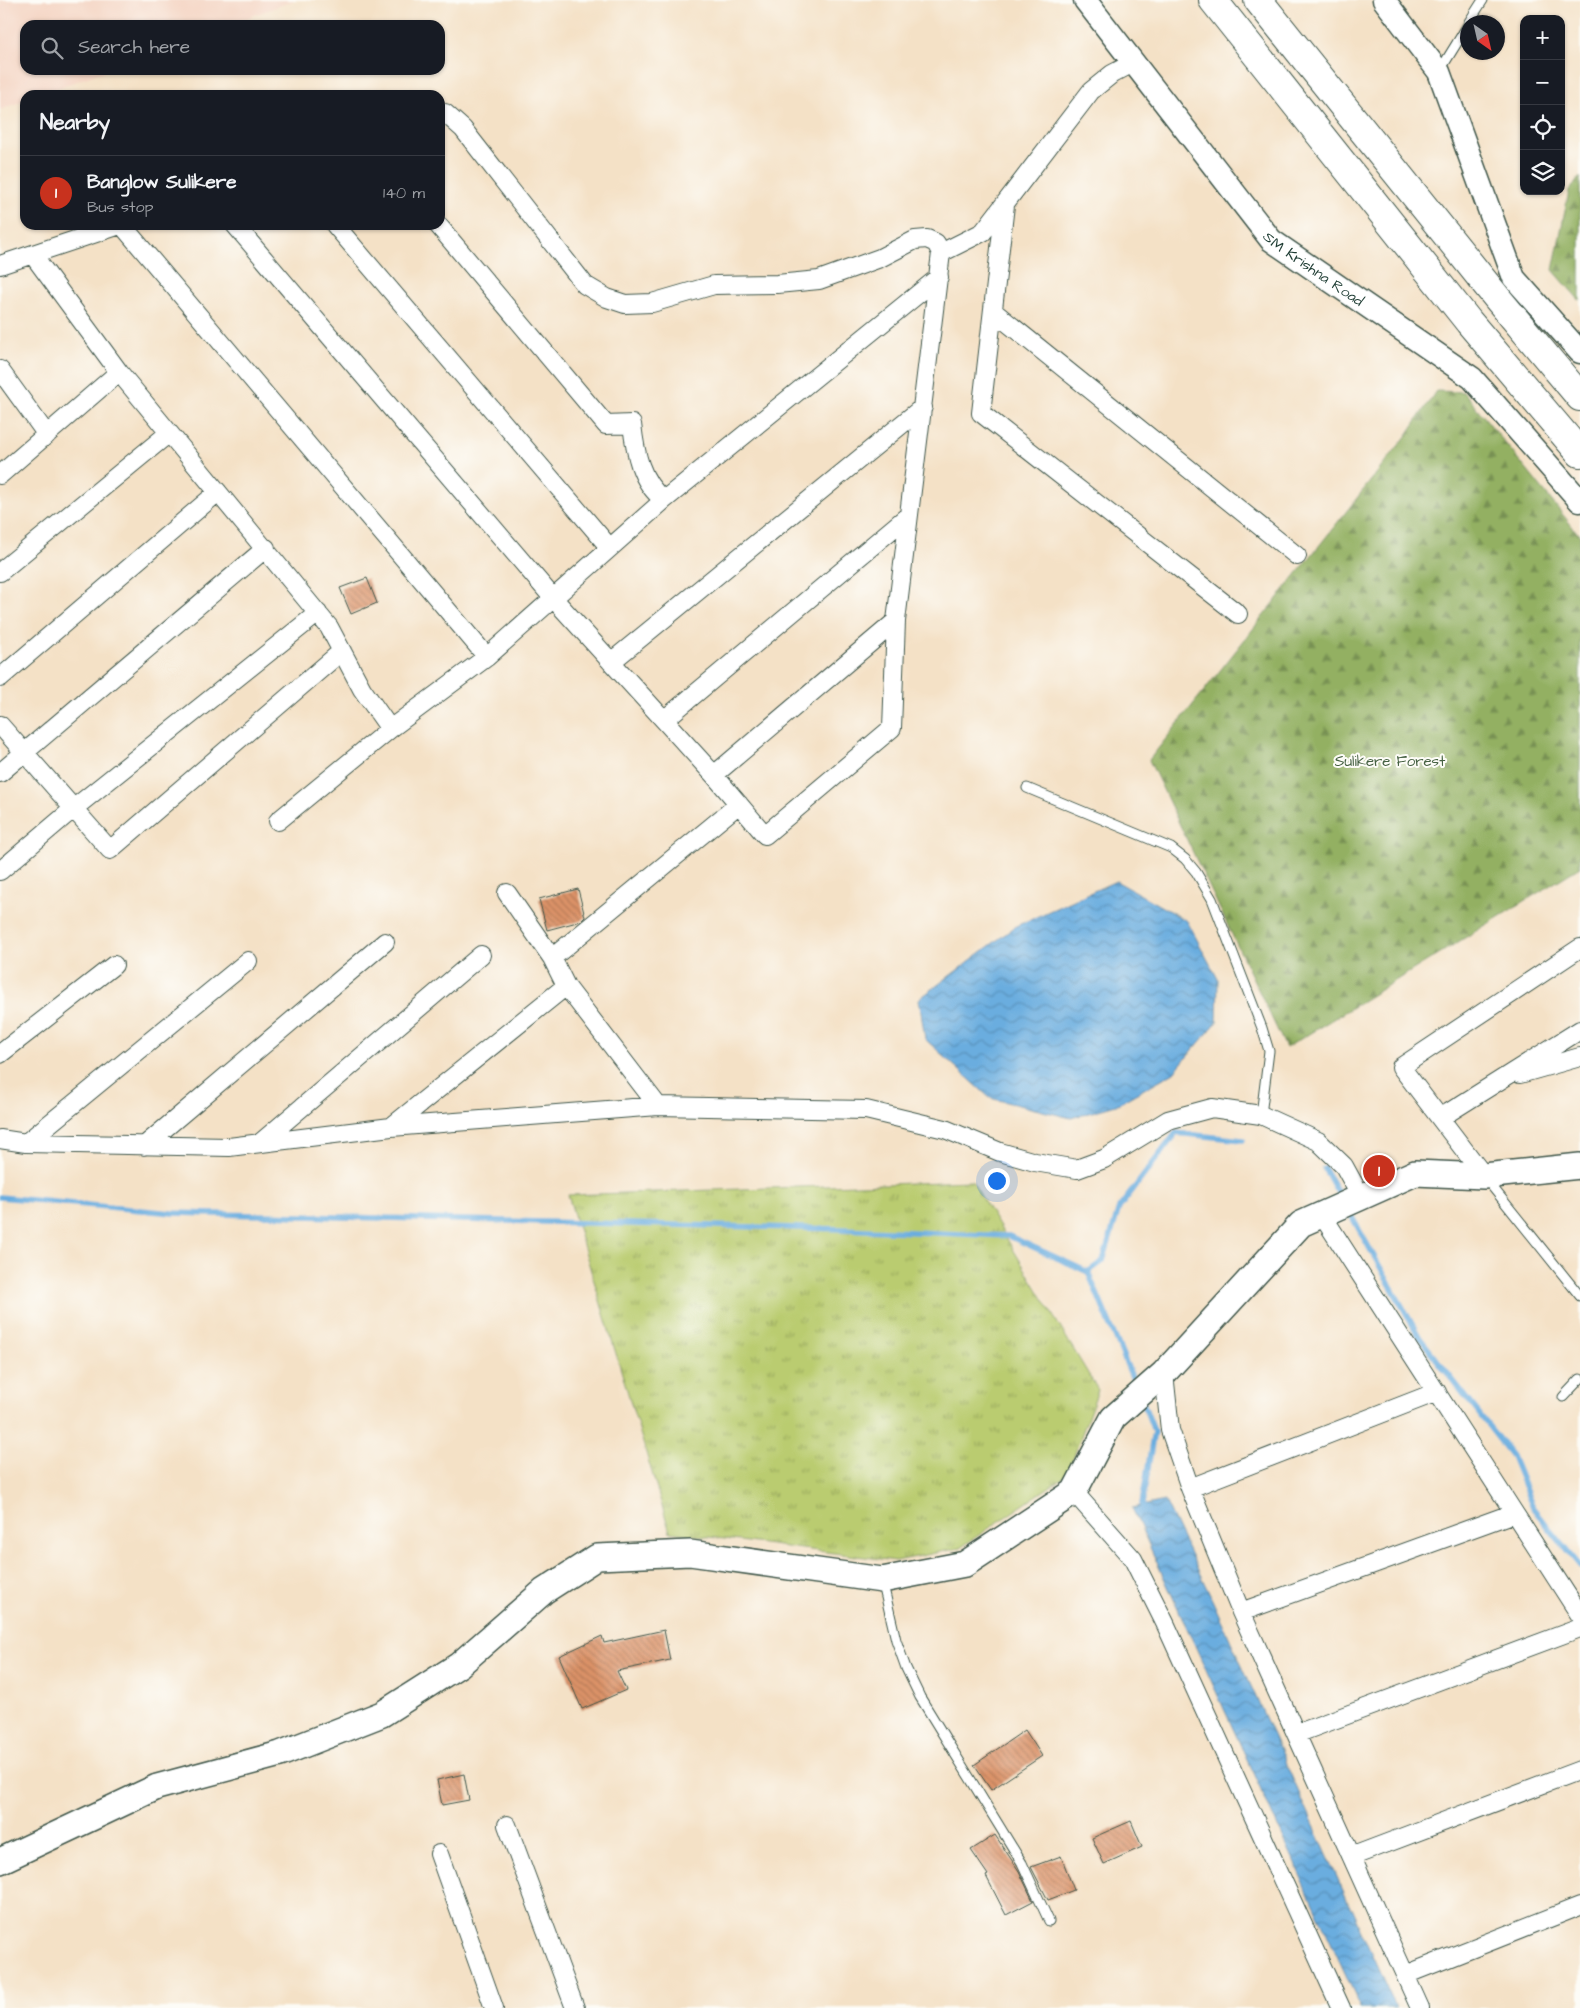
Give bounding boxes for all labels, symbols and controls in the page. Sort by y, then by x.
north arrow [1460,15,1505,60]
map controls [1520,15,1565,195]
button: + [1520,15,1565,60]
search box [20,20,445,75]
icon: search [38,34,66,62]
text: Search here [78,34,190,61]
button: − [1520,60,1565,105]
button: locate [1520,105,1565,150]
text: Nearby [40,108,110,137]
button: layers [1520,150,1565,195]
text: Banglow Sulikere [87,169,237,196]
text: 1 [55,182,57,204]
text: 140 m [383,182,425,204]
text: Bus stop [87,196,153,218]
street label: SM Krishna Road [1258,227,1368,311]
park label: Sulikere Forest [1335,751,1445,772]
pin: 1 [1363,1152,1395,1190]
your location [984,1168,1010,1194]

